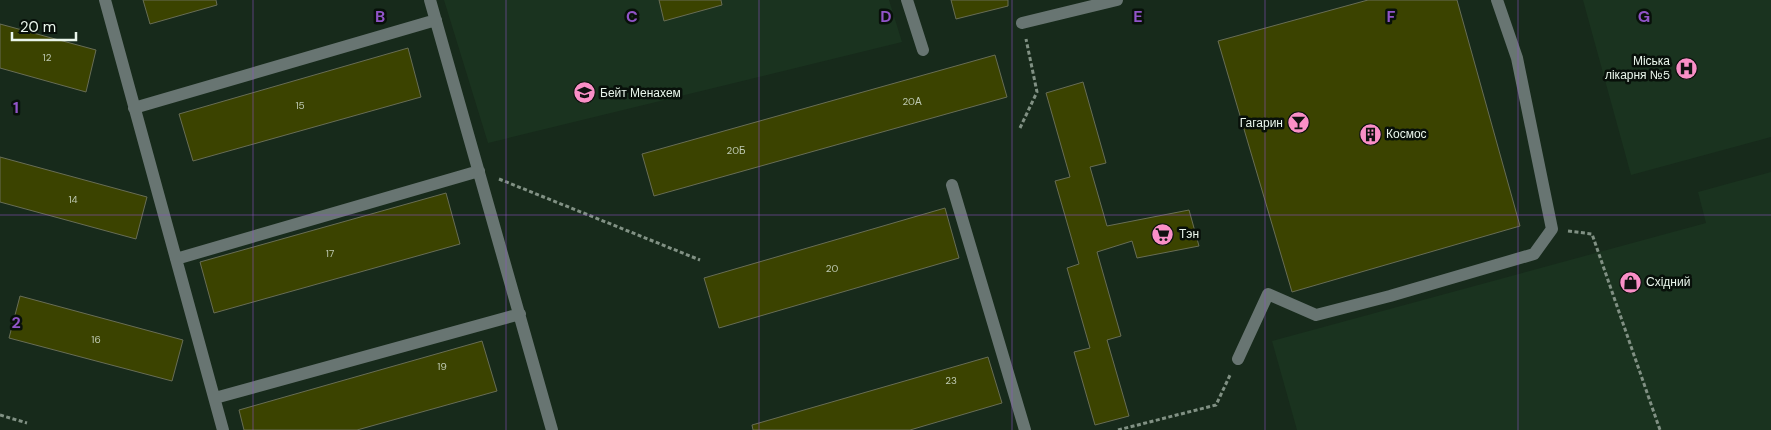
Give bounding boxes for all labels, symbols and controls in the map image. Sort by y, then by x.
text: B [375,6,385,27]
text: C [626,6,638,27]
text: D [880,6,892,27]
text: E [1133,6,1143,27]
text: F [1387,6,1396,27]
text: G [1638,6,1650,27]
scale bar [12,10,76,42]
text: 20 m [20,17,56,37]
house number: 12 [43,51,52,64]
place label: Міська лікарня №5 [1605,53,1670,83]
hospital icon: Міська лікарня №5 [1674,56,1698,80]
school or university icon: Бейт Менахем [572,81,596,105]
place label: Бейт Менахем [600,85,681,101]
house number: 20А [902,95,922,108]
text: 1 [13,97,19,118]
house number: 15 [295,99,305,112]
bar icon: Гагарин [1287,111,1311,135]
place label: Гагарин [1240,115,1283,131]
building icon: Космос [1358,122,1382,146]
place label: Космос [1386,126,1427,142]
house number: 20Б [726,144,746,157]
house number: 14 [68,193,78,206]
supermarket icon: Тэн [1151,222,1175,246]
place label: Тэн [1179,226,1199,242]
house number: 17 [326,247,334,260]
house number: 20 [826,262,838,275]
shop icon: Східний [1618,270,1642,294]
place label: Східний [1646,274,1690,290]
text: 2 [11,312,21,333]
house number: 16 [91,333,101,346]
house number: 19 [437,360,447,373]
house number: 23 [945,374,957,387]

